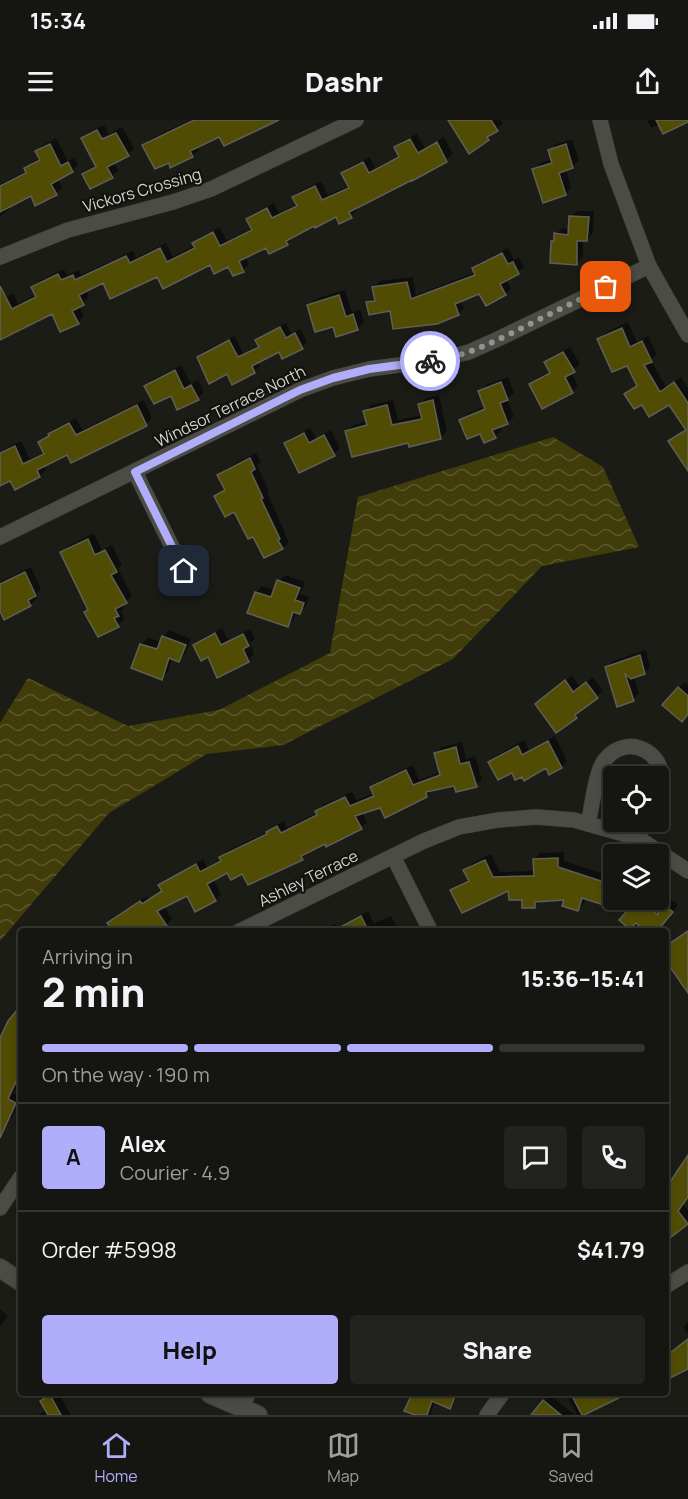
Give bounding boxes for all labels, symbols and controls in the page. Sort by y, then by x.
text: 15:34 [30,6,86,36]
text: Dashr [305,63,383,100]
icon: menu [24,65,57,98]
icon: share [631,65,664,98]
street label: Vickors Crossing [80,163,204,217]
pin [580,261,631,312]
icon: bag [589,270,622,303]
courier [400,331,460,391]
icon: bike [414,345,447,378]
street label: Windsor Terrace North [151,360,309,452]
pin [158,545,209,596]
icon: home [167,554,200,587]
map controls [603,766,669,910]
button: locate [603,766,669,832]
street label: Ashley Terrace [255,844,361,912]
button: layers [603,844,669,910]
text: Arriving in [42,943,133,970]
text: 15:36–15:41 [521,964,645,994]
text: 2 min [42,965,145,1019]
text: On the way · 190 m [42,1061,210,1088]
button: chat [504,1126,567,1189]
button: phone [582,1126,645,1189]
text: Alex [120,1129,166,1159]
text: A [66,1142,81,1172]
text: Courier · 4.9 [120,1159,230,1186]
text: Order #5998 [42,1235,177,1265]
text: $41.79 [577,1235,645,1265]
button: Help [42,1315,338,1384]
button: Share [350,1315,645,1384]
tab: Home [94,1429,138,1487]
tab: Map [327,1429,360,1487]
tab: Saved [548,1429,594,1487]

